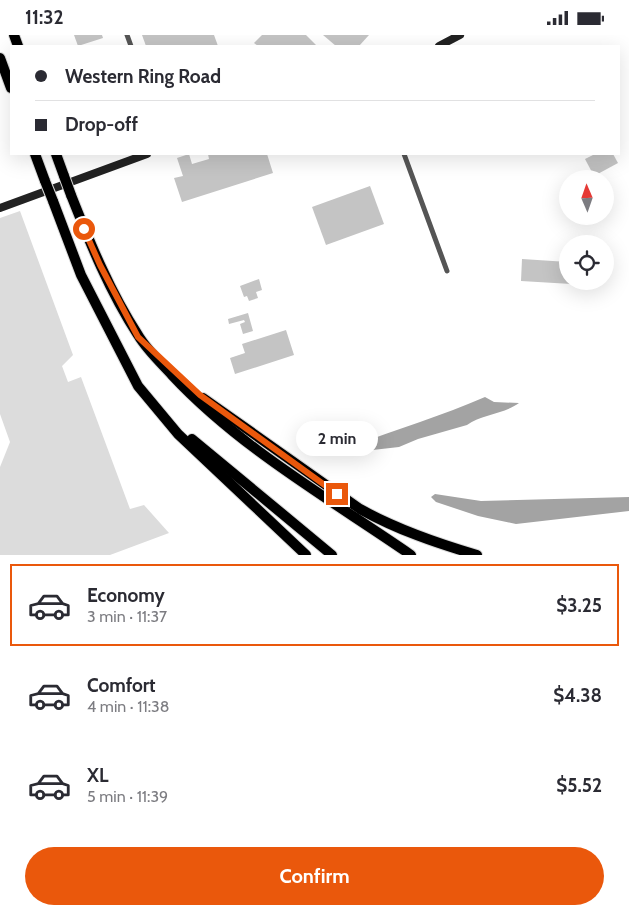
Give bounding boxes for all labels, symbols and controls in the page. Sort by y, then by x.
text: 11:32 [25,6,64,29]
text: Western Ring Road [65,65,221,88]
text: Drop-off [65,113,138,136]
north arrow [559,170,614,225]
map controls [559,170,614,290]
route start [73,218,95,240]
button: locate [559,235,614,290]
callout: 2 min [296,421,378,457]
text: 2 min [318,429,356,448]
route end [326,483,348,505]
icon: car [27,583,72,628]
text: Economy [87,584,165,607]
text: $3.25 [556,594,602,617]
text: 3 min · 11:37 [87,607,167,626]
icon: car [27,673,72,718]
text: Comfort [87,674,156,697]
text: $4.38 [553,684,602,707]
text: 4 min · 11:38 [87,697,169,716]
icon: car [27,763,72,808]
text: XL [87,764,108,787]
text: $5.52 [556,774,602,797]
text: 5 min · 11:39 [87,787,168,806]
button: Confirm [25,847,604,905]

